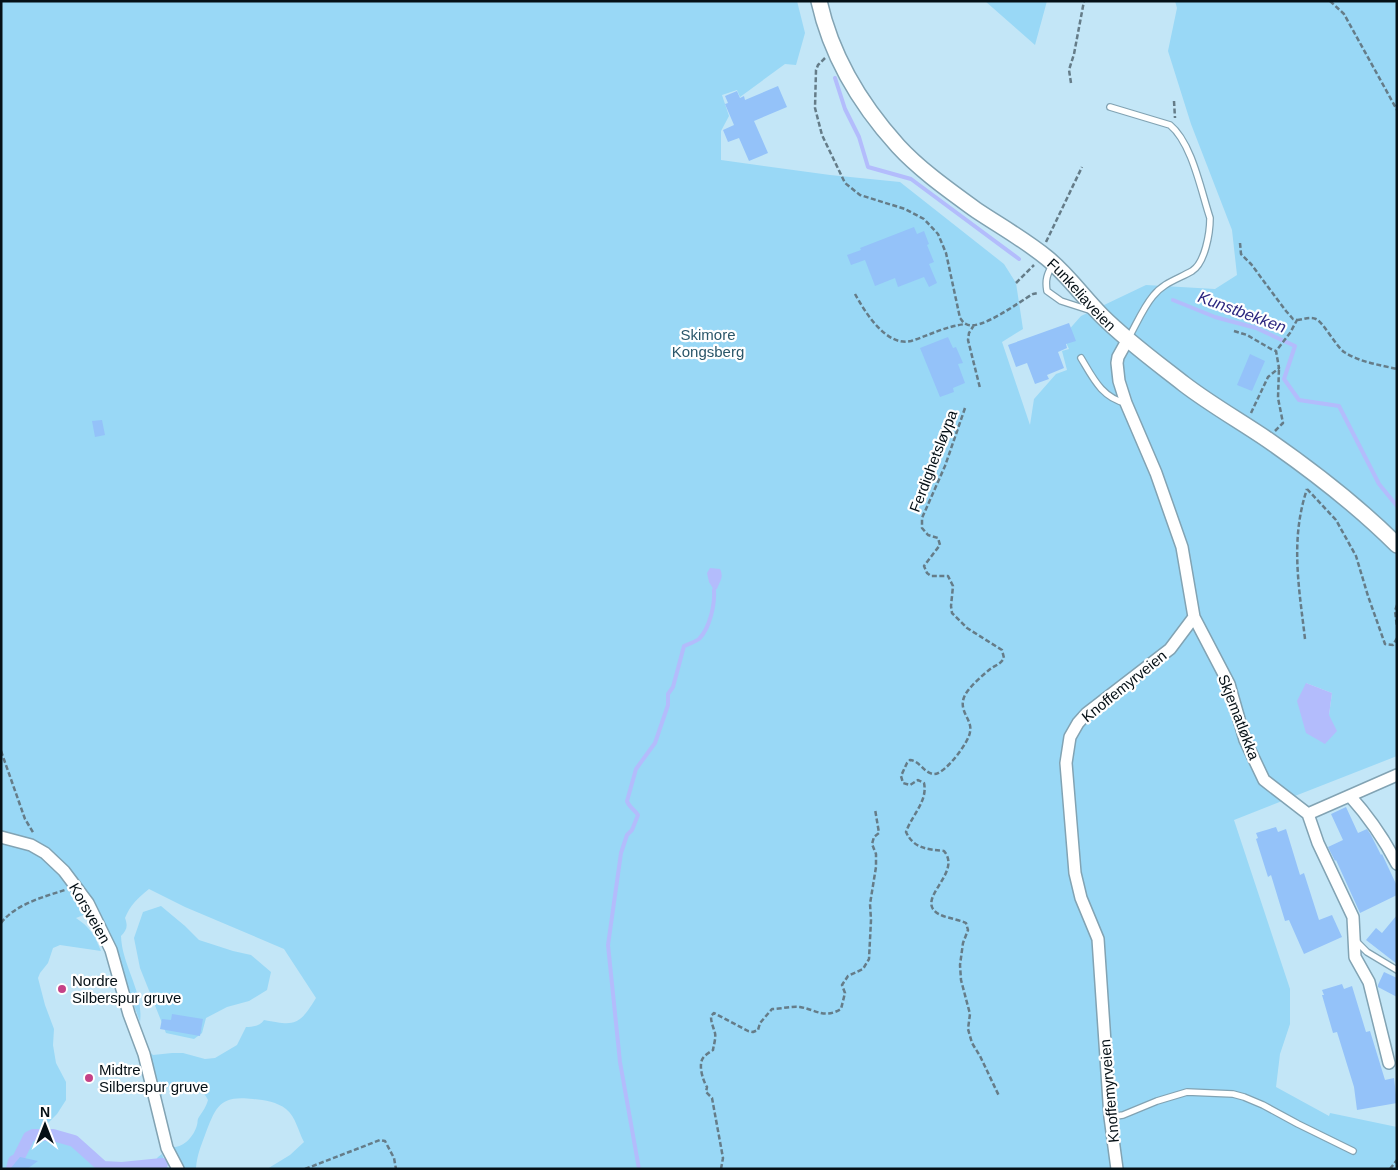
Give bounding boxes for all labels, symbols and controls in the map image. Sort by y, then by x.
street label: Funkeliaveien [1044,254,1120,334]
water label: Kunstbekken [1196,288,1288,336]
park label: Skimore Kongsberg [672,326,744,360]
street label: Ferdighetsløypa [906,407,960,514]
street label: Knoffemyrveien [1078,647,1170,725]
street label: Skjematløkka [1215,672,1263,763]
street label: Korsveien [66,880,114,946]
place label: Nordre Silberspur gruve [72,972,181,1006]
marker: Nordre Silberspur gruve [56,983,68,995]
street label: Knoffemyrveien [1096,1038,1122,1144]
place label: Midtre Silberspur gruve [99,1061,208,1095]
marker: Midtre Silberspur gruve [83,1072,95,1084]
north arrow [20,1100,70,1150]
text: N [40,1104,50,1120]

